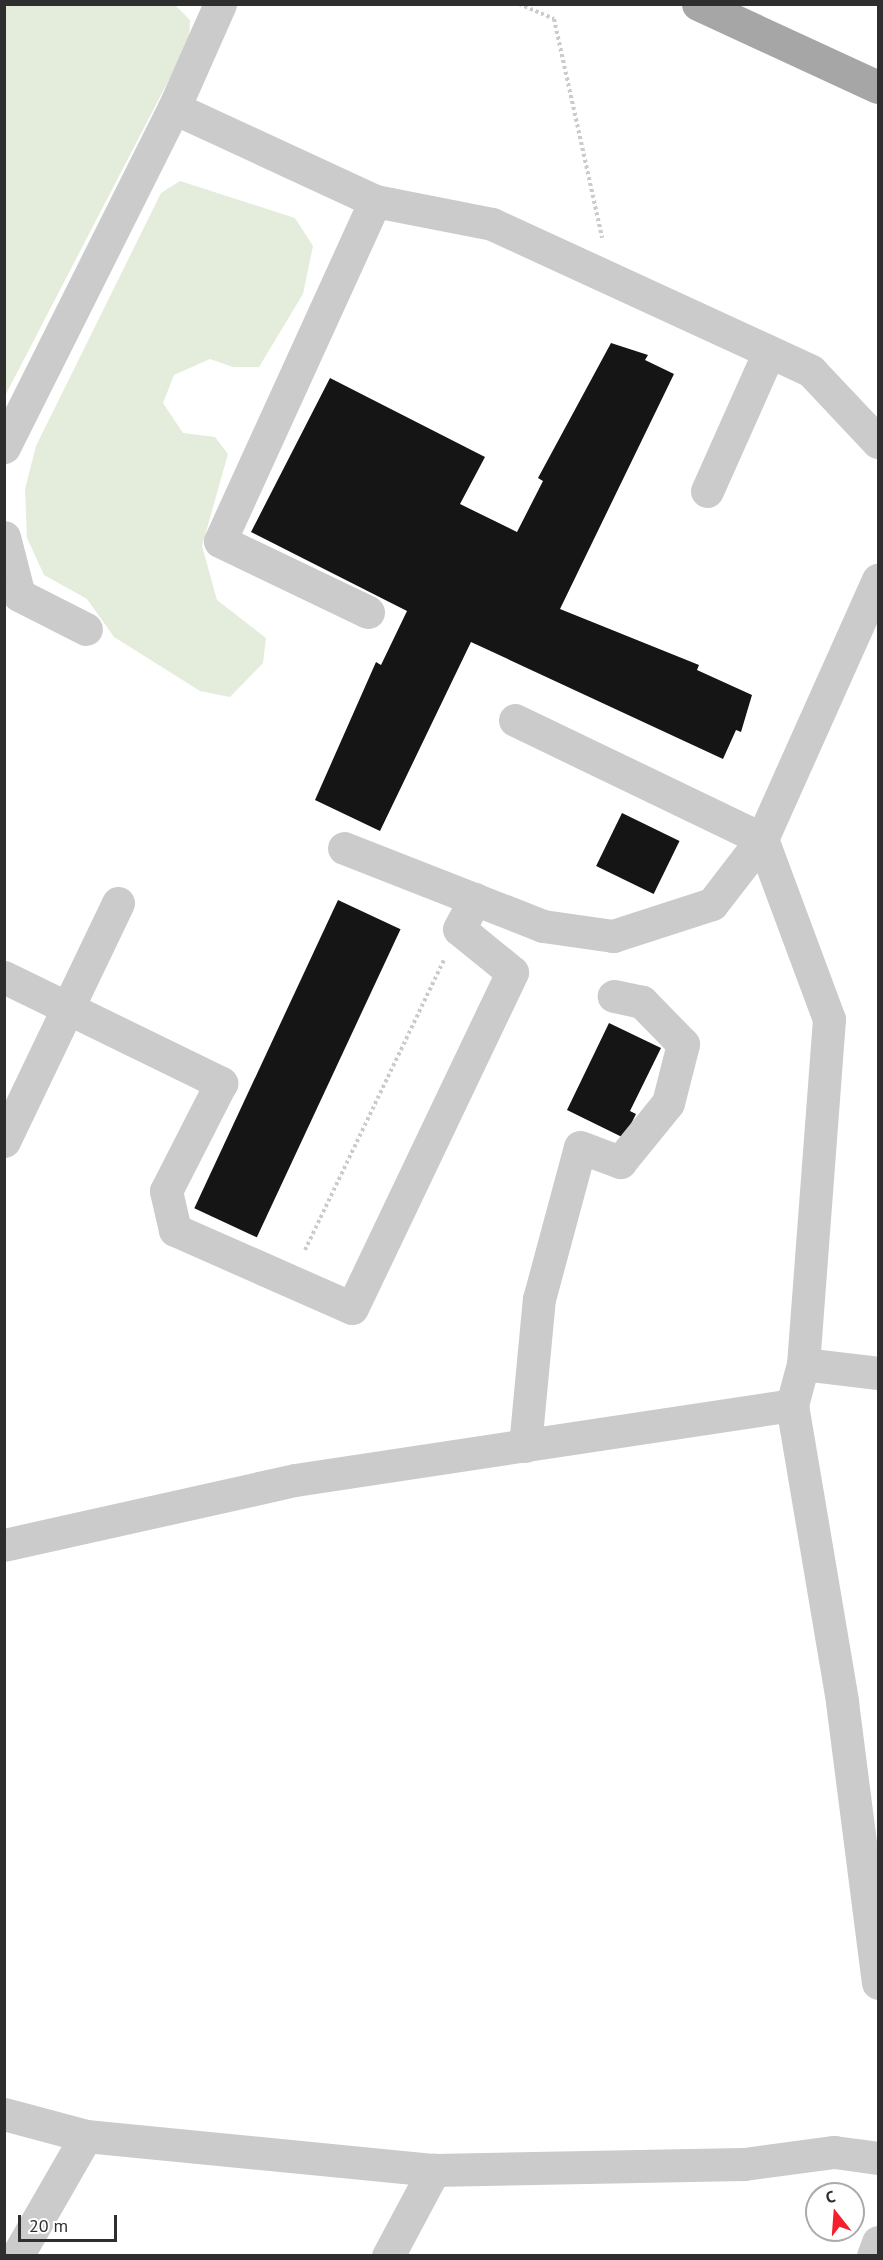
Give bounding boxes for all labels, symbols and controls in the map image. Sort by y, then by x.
north arrow [805,2182,865,2242]
text: С [823,2186,838,2208]
scale bar [21,2203,120,2241]
text: 20 m [29,2214,68,2237]

